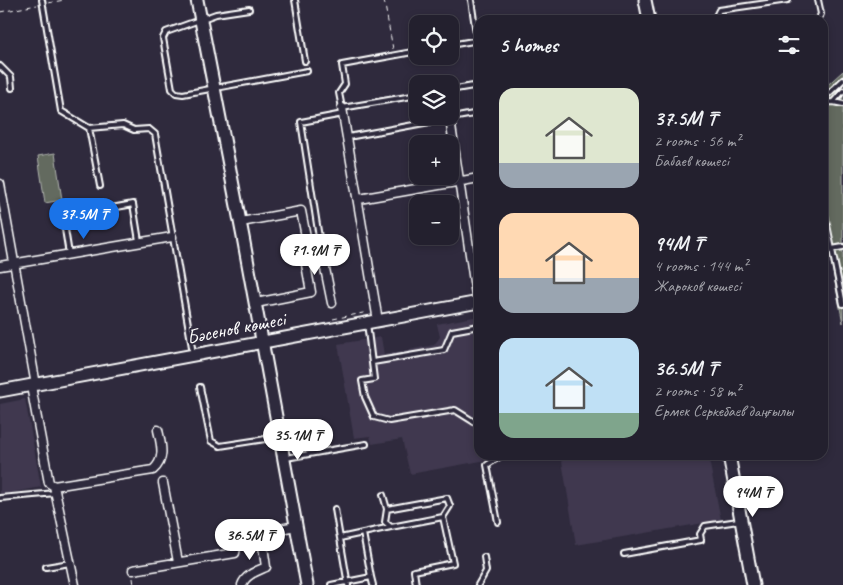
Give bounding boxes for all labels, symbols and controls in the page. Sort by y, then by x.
map controls [409,15,459,245]
button: locate [409,15,459,65]
icon: filters [775,31,803,59]
text: 5 homes [499,32,558,58]
button: layers [409,75,459,125]
text: 37.5M ₸ [654,105,717,131]
icon: home [539,108,599,168]
text: 2 rooms · 56 m² [654,131,740,151]
button: + [409,135,459,185]
text: Бабаев көшесі [654,151,729,171]
button: − [409,195,459,245]
pin: 37.5M ₸ [38,198,130,240]
text: 37.5M ₸ [60,204,108,224]
text: 94M ₸ [654,230,703,256]
icon: home [539,233,599,293]
pin: 71.9M ₸ [269,234,361,276]
text: 71.9M ₸ [291,240,339,260]
text: 4 rooms · 144 m² [654,256,748,276]
text: Жароков көшесі [654,276,741,296]
street label: Бәсенов көшесі [185,306,290,350]
text: 36.5M ₸ [654,355,717,381]
icon: home [539,358,599,418]
text: 2 rooms · 58 m² [654,381,740,401]
text: Ермек Серкебаев даңғылы [654,401,793,421]
pin: 35.1M ₸ [252,418,344,461]
text: 35.1M ₸ [274,425,322,445]
pin: 94M ₸ [718,476,788,518]
text: 94M ₸ [734,482,772,502]
pin: 36.5M ₸ [204,518,296,561]
text: 36.5M ₸ [226,525,274,545]

